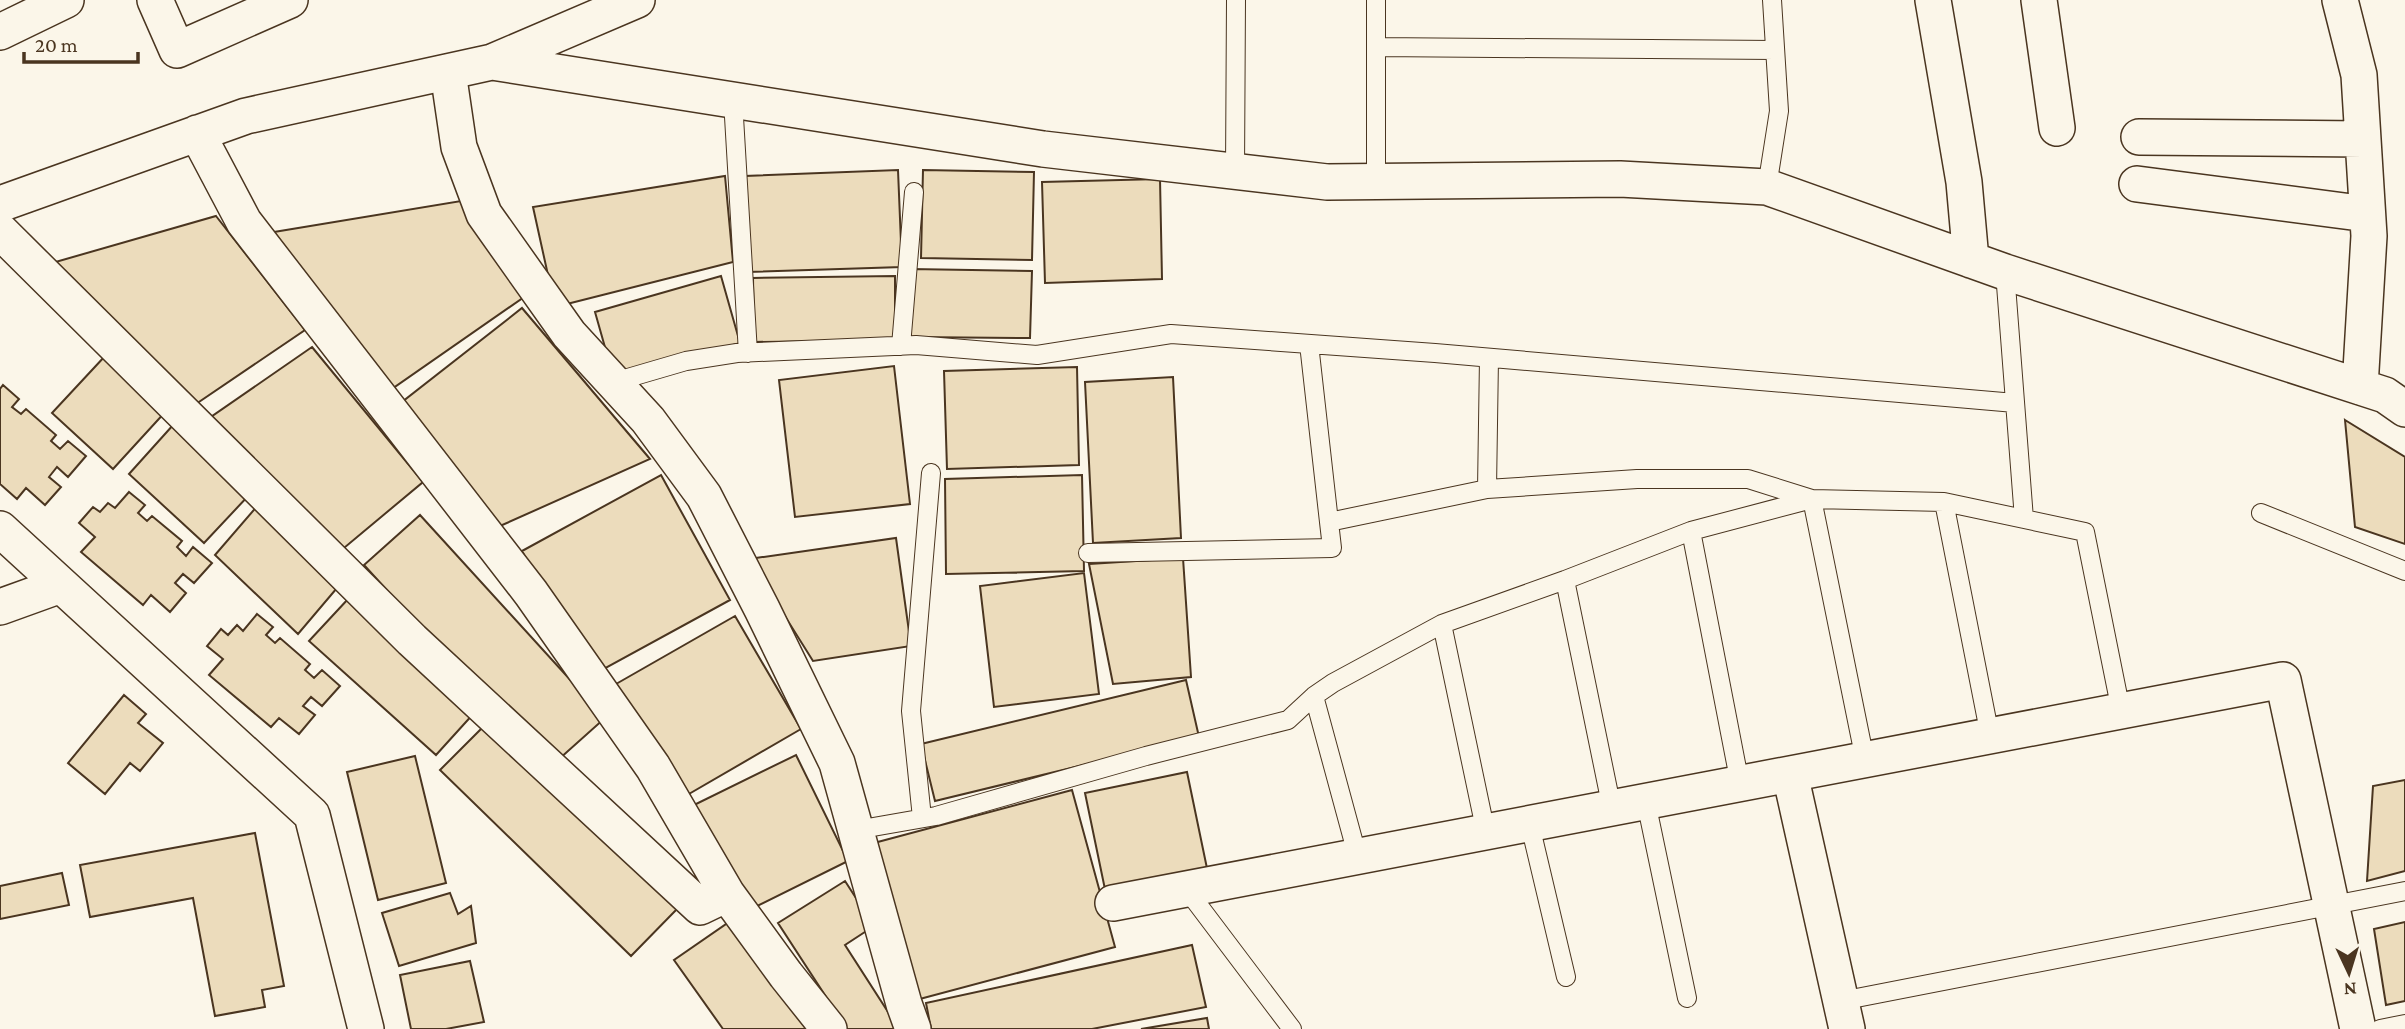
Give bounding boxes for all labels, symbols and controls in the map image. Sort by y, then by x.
scale bar [24,21,138,65]
text: 20 m [35,33,78,57]
north arrow [2314,938,2384,1008]
text: N [2343,979,2357,1000]

